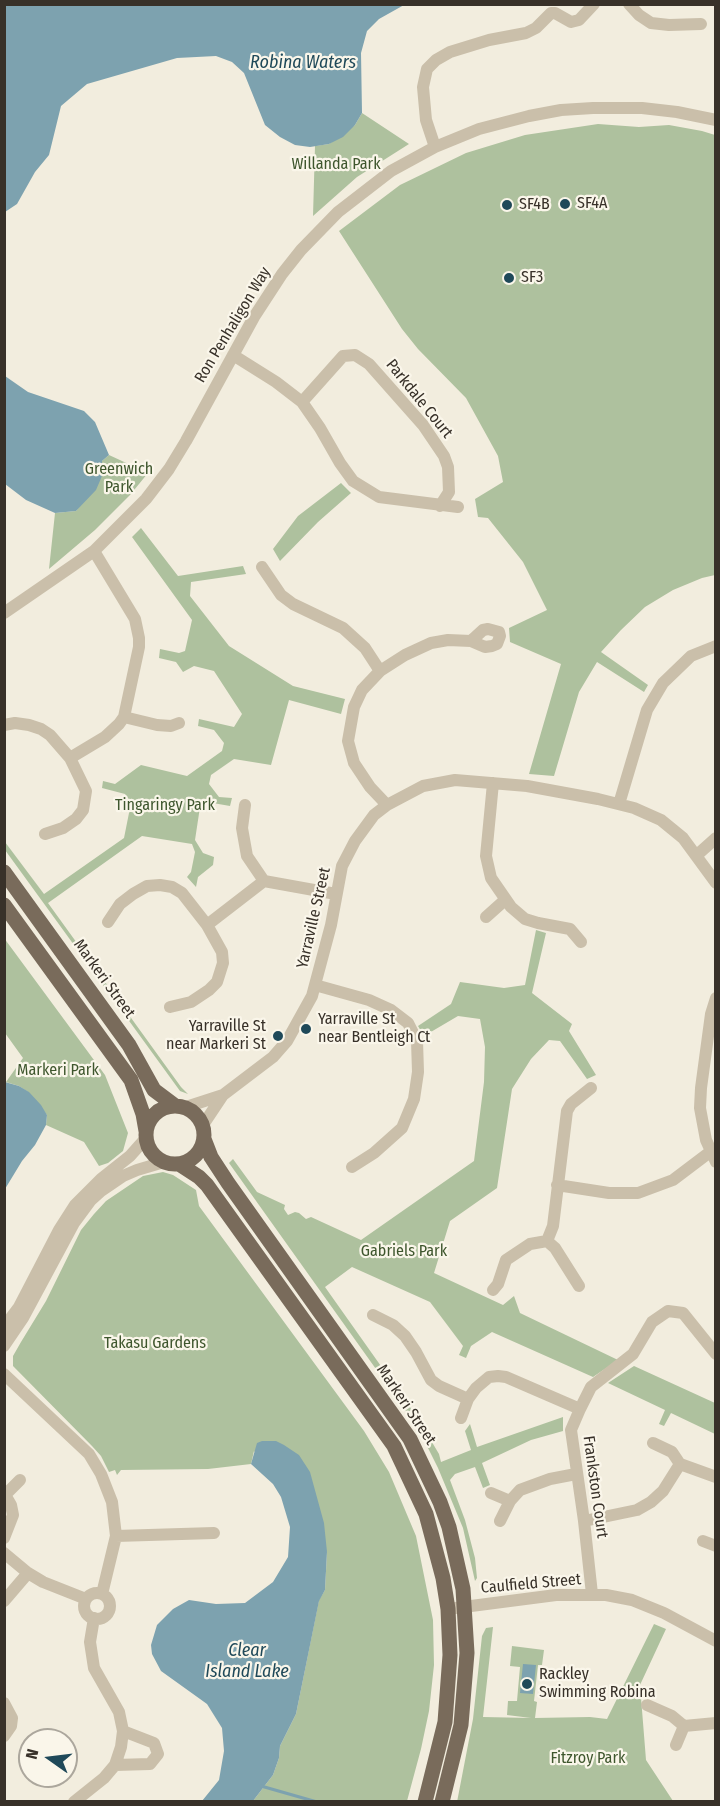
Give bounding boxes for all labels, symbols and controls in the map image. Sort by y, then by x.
water label: Robina Waters [250,52,356,74]
park label: Willanda Park [291,155,381,175]
place label: SF4A [577,194,608,214]
place label: SF4B [519,195,550,215]
marker: SF4A [558,197,572,211]
marker: SF4B [500,198,514,212]
street label: Ron Penhaligon Way [191,264,275,386]
place label: SF3 [521,268,543,288]
marker: SF3 [502,271,516,285]
street label: Parkdale Court [381,356,457,442]
park label: Greenwich Park [85,460,153,498]
park label: Tingaringy Park [115,796,215,816]
street label: Yarraville Street [293,865,335,971]
street label: Markeri Street [69,936,139,1022]
place label: Yarraville St near Bentleigh Ct [318,1010,430,1048]
place label: Yarraville St near Markeri St [166,1017,266,1055]
marker: Yarraville St near Bentleigh Ct [299,1022,313,1036]
marker: Yarraville St near Markeri St [271,1029,285,1043]
park label: Markeri Park [17,1061,99,1081]
park label: Gabriels Park [361,1242,447,1262]
park label: Takasu Gardens [104,1334,206,1354]
street label: Markeri Street [372,1361,440,1449]
street label: Frankston Court [578,1435,612,1539]
street label: Caulfield Street [480,1570,582,1598]
water label: Clear Island Lake [205,1640,289,1682]
place label: Rackley Swimming Robina [539,1665,656,1703]
marker: Rackley Swimming Robina [520,1677,534,1691]
north arrow [18,1728,78,1788]
text: N [22,1747,42,1761]
park label: Fitzroy Park [551,1749,625,1769]

